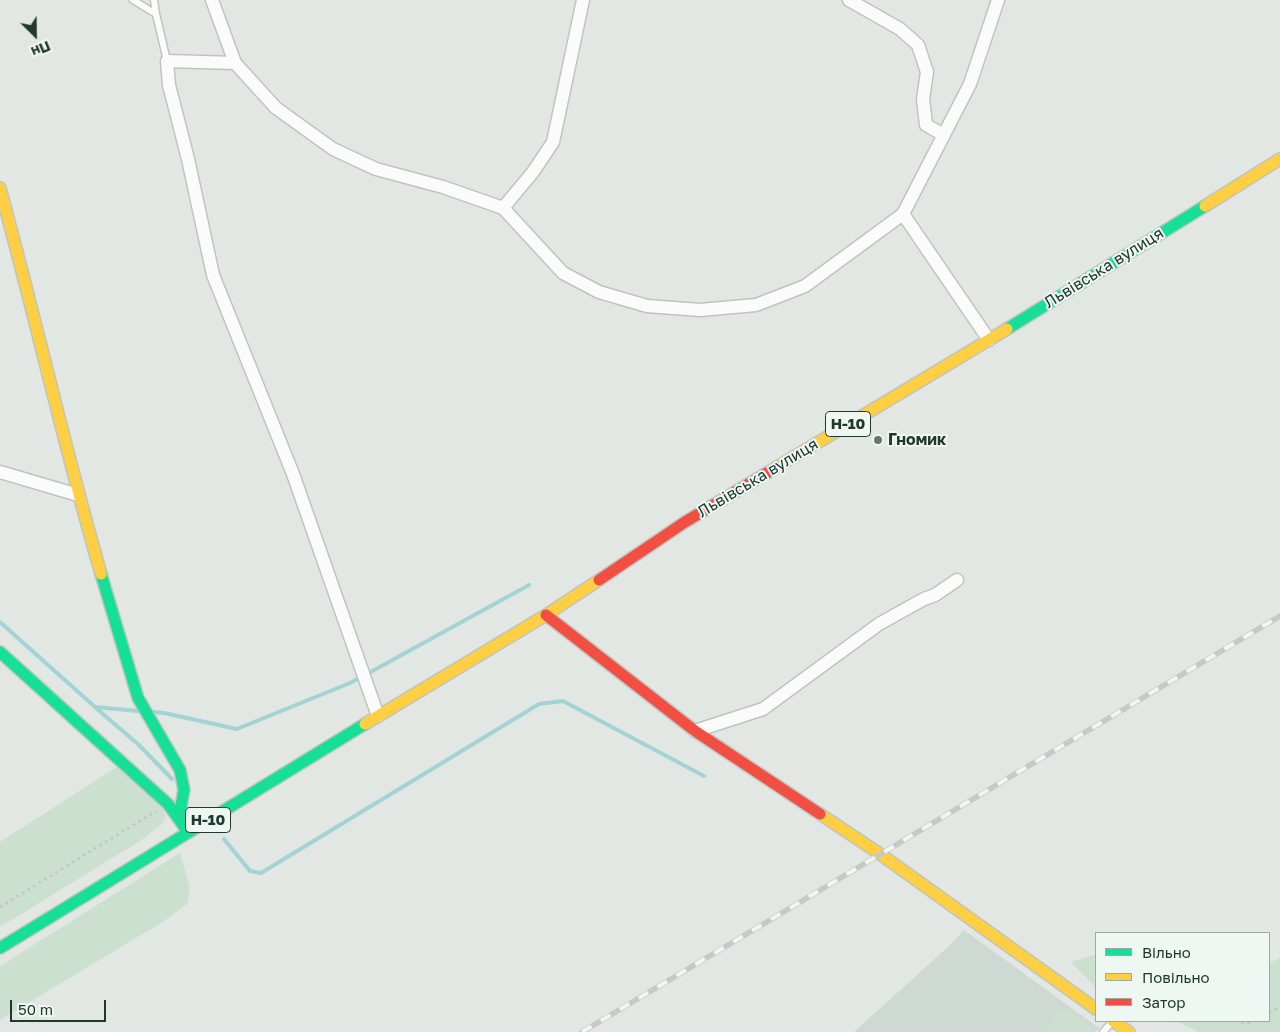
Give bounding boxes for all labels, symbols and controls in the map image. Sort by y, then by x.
north arrow [10,10,60,60]
text: Пн [29,38,53,61]
street label: Львівська вулиця [1041,224,1167,312]
road number: Н-10 [826,412,870,436]
place label: Гномик [888,430,946,450]
street label: Львівська вулиця [694,434,822,522]
marker: Гномик [872,434,884,446]
road number: Н-10 [186,808,230,832]
legend [1095,932,1270,1022]
text: Вільно [1142,943,1191,961]
text: Повільно [1142,968,1210,986]
scale bar [12,990,109,1022]
text: Затор [1142,993,1185,1011]
text: 50 m [18,1000,53,1018]

